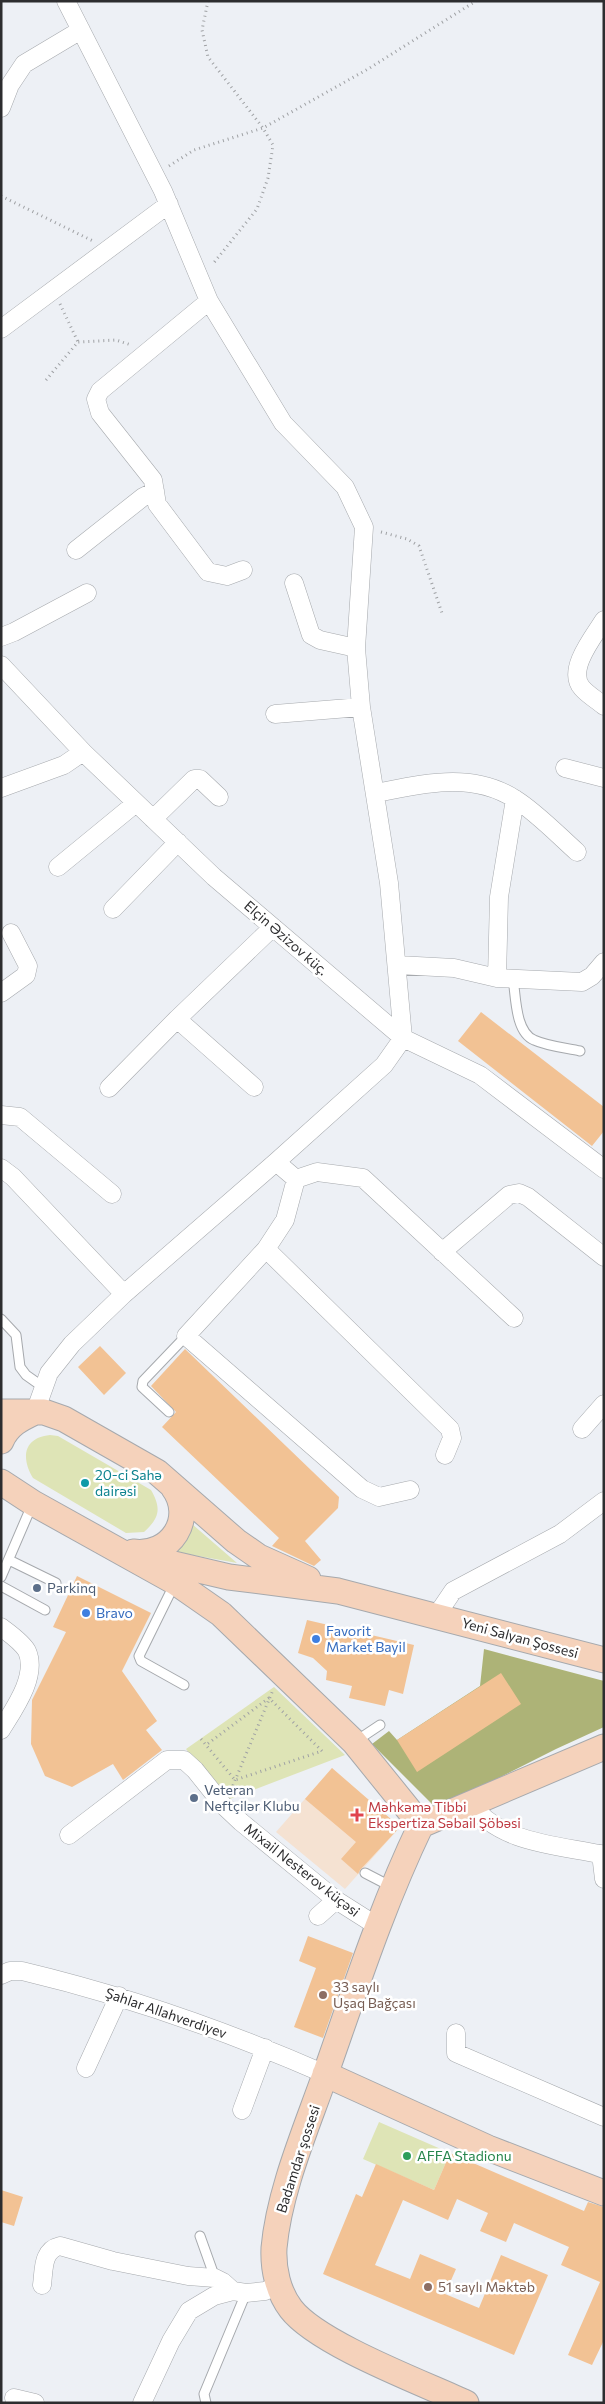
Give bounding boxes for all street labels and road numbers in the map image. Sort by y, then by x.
street label: Elçin Əzizov küç. [241,897,332,979]
street label: Yeni Salyan Şossesi [460,1614,580,1661]
street label: Mixail Nesterov küçəsi [241,1819,363,1920]
street label: Şahlar Allahverdiyev [103,1984,229,2041]
street label: Badamdar şossesi [272,2103,323,2215]

